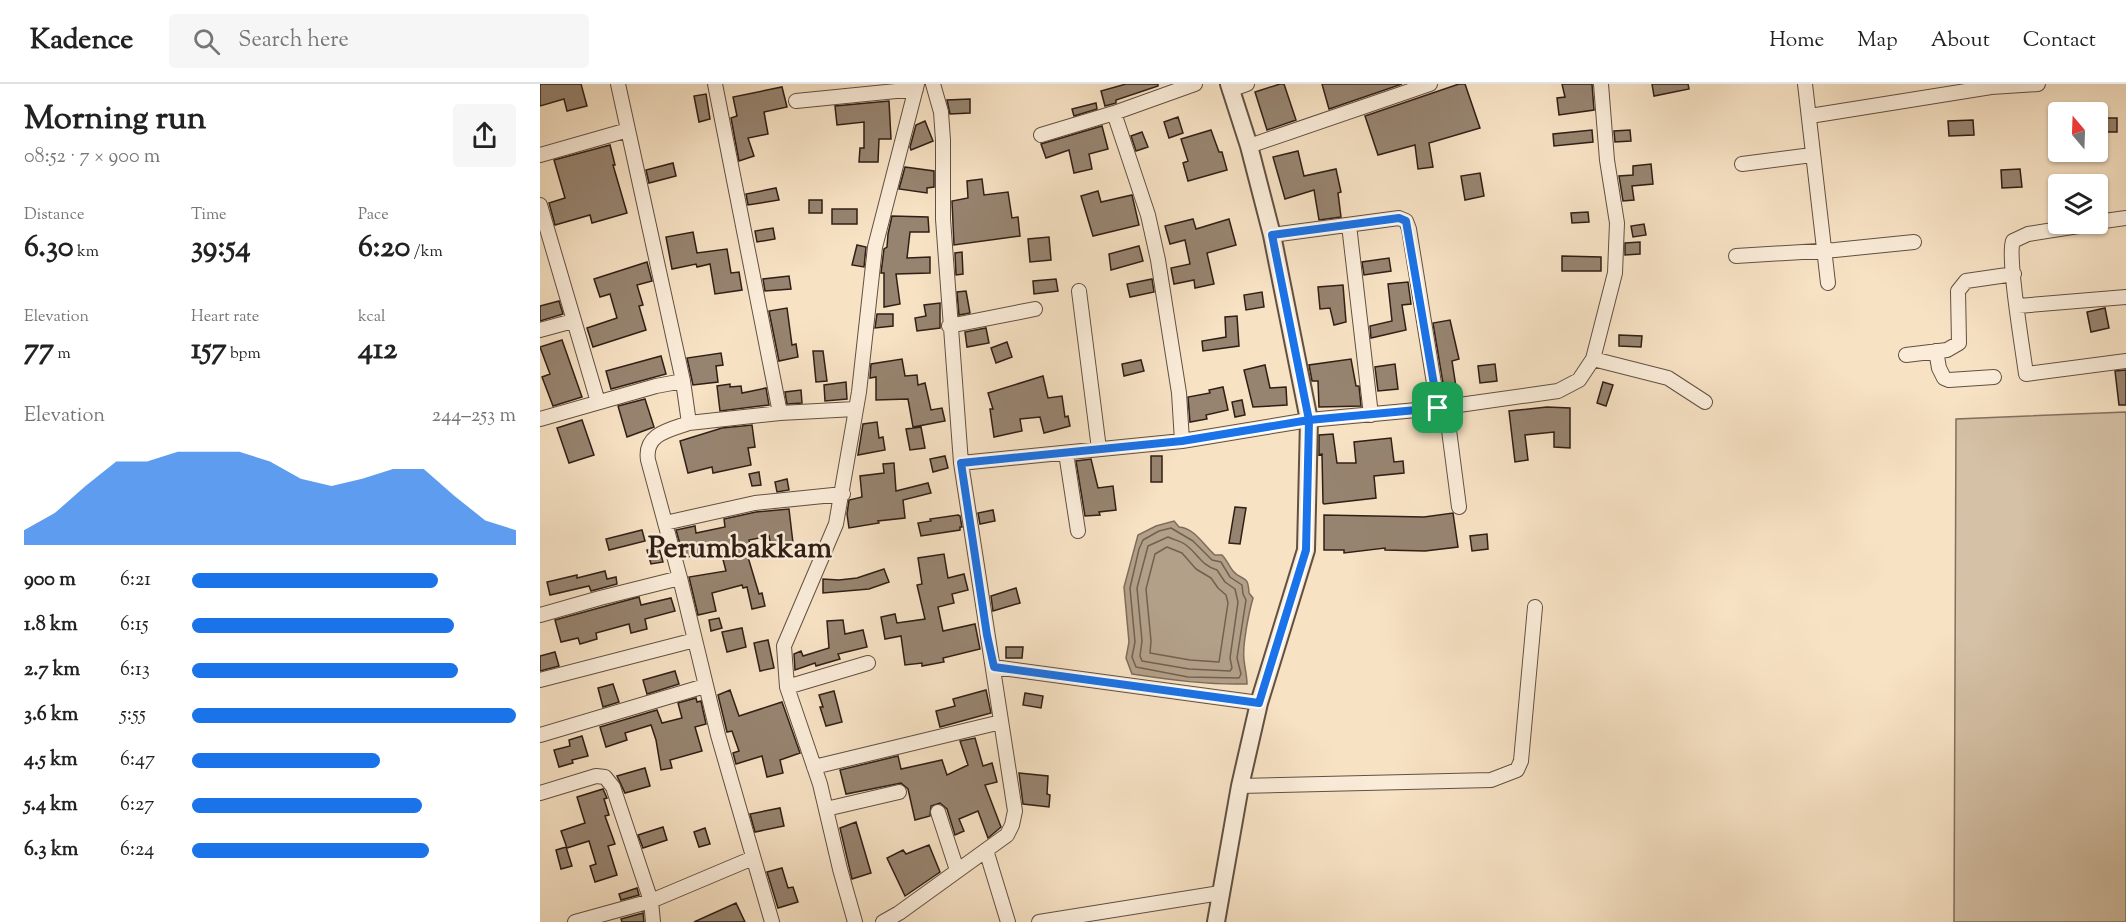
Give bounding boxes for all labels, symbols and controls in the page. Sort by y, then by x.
search box [169,14,589,68]
text: Kadence [30,21,133,61]
icon: search [190,25,223,58]
text: Search here [238,25,349,57]
text: Home [1769,26,1824,56]
text: Map [1857,26,1898,56]
text: About [1931,26,1990,56]
text: Contact [2023,26,2096,56]
text: Morning run [24,96,206,144]
north arrow [2048,102,2108,162]
map controls [2048,102,2108,234]
button: share [453,104,516,167]
text: 08:52 · 7 × 900 m [24,143,160,172]
button: layers [2048,174,2108,234]
text: Distance [24,204,84,227]
text: Time [191,204,227,227]
text: Pace [358,204,389,227]
text: 6.30 [24,227,74,270]
text: 39:54 [191,227,251,270]
text: 6:20 [358,227,410,270]
text: km [74,241,99,264]
text: /km [410,241,443,264]
text: Elevation [24,306,89,329]
text: Heart rate [191,306,259,329]
text: kcal [358,306,386,329]
text: 77 [24,329,54,372]
text: 157 [191,329,227,372]
text: 412 [358,329,397,372]
text: m [54,343,71,366]
text: bpm [227,343,261,366]
pin [1412,382,1463,433]
icon: arrive [1421,391,1454,424]
text: Elevation [24,402,105,431]
text: 244–253 m [432,402,516,431]
district label: Perumbakkam [648,528,832,571]
text: 900 m [24,566,76,595]
text: 6:21 [120,566,151,595]
text: 1.8 km [24,611,78,640]
text: 6:15 [120,611,149,640]
text: 2.7 km [24,656,80,685]
text: 6:13 [120,656,150,685]
text: 3.6 km [24,701,78,730]
text: 5:55 [120,701,146,730]
text: 4.5 km [24,746,78,775]
text: 6:47 [120,746,155,775]
text: 5.4 km [24,791,78,820]
text: 6:27 [120,791,154,820]
text: 6.3 km [24,836,78,865]
text: 6:24 [120,836,154,865]

